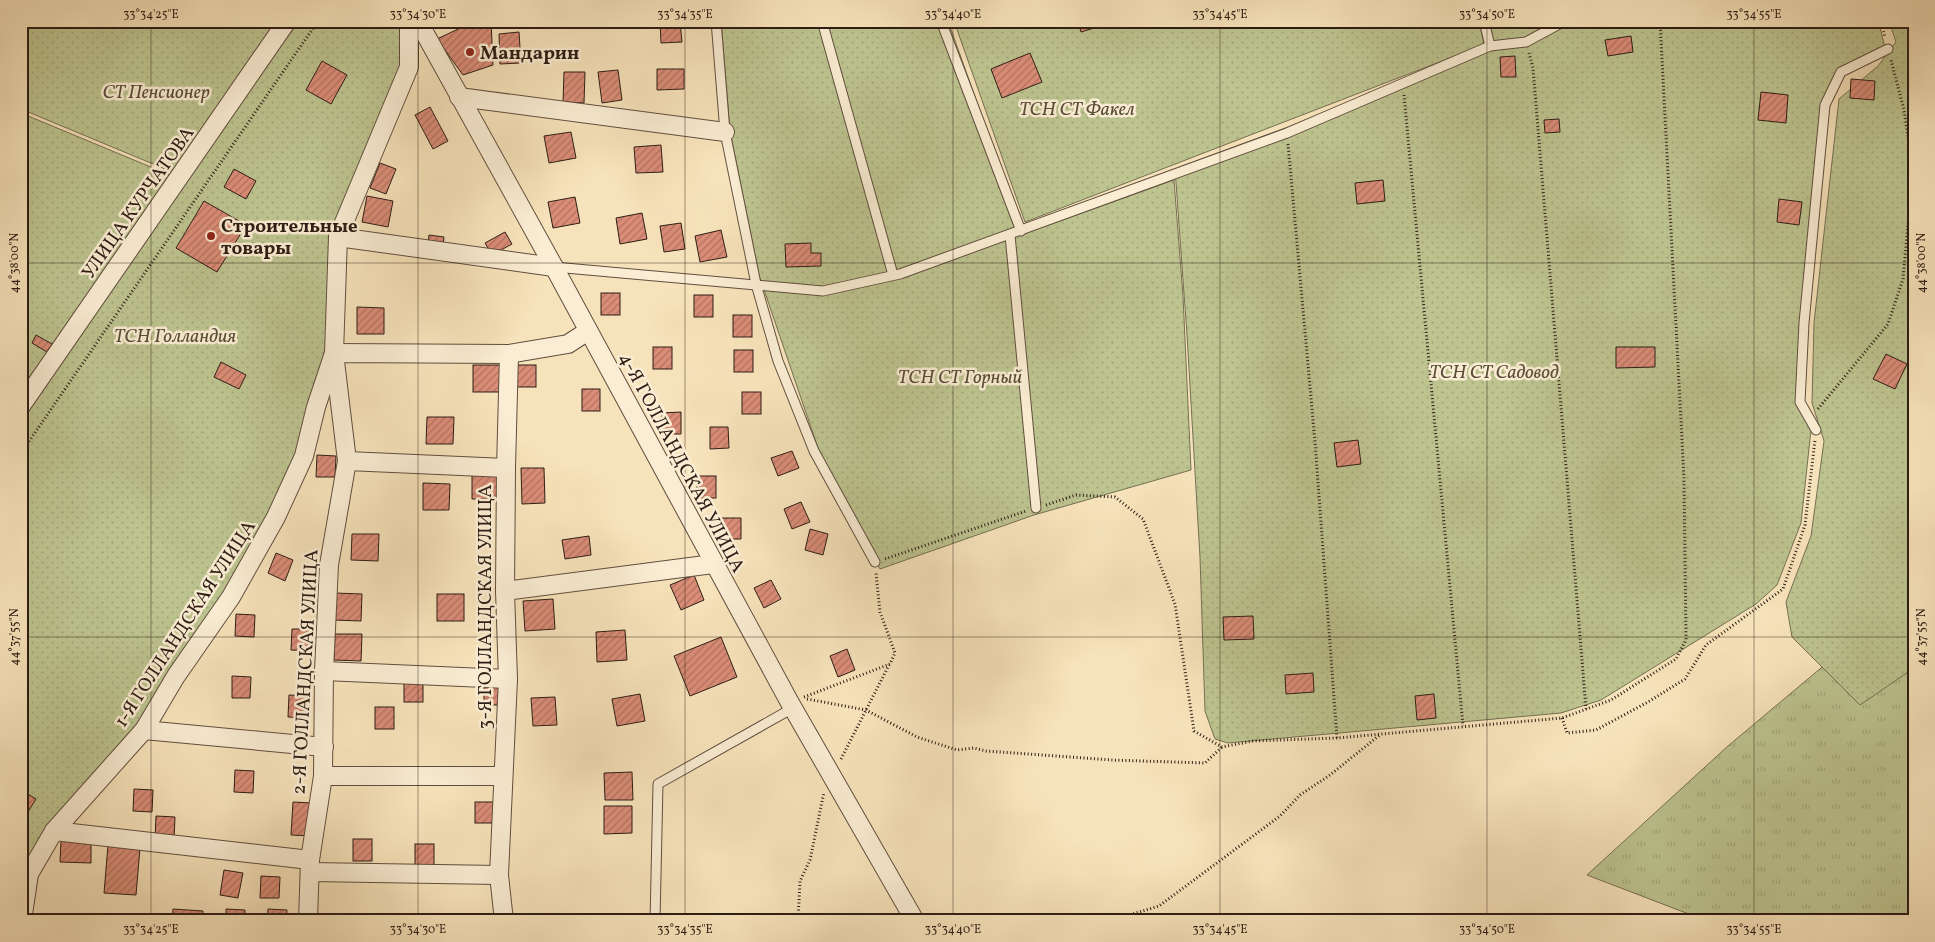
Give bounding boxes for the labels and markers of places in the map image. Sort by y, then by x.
place label: Мандарин [480,41,579,67]
marker: Мандарин [464,46,476,58]
place label: Строительные товары [221,214,358,262]
marker: Строительные товары [205,230,217,242]

